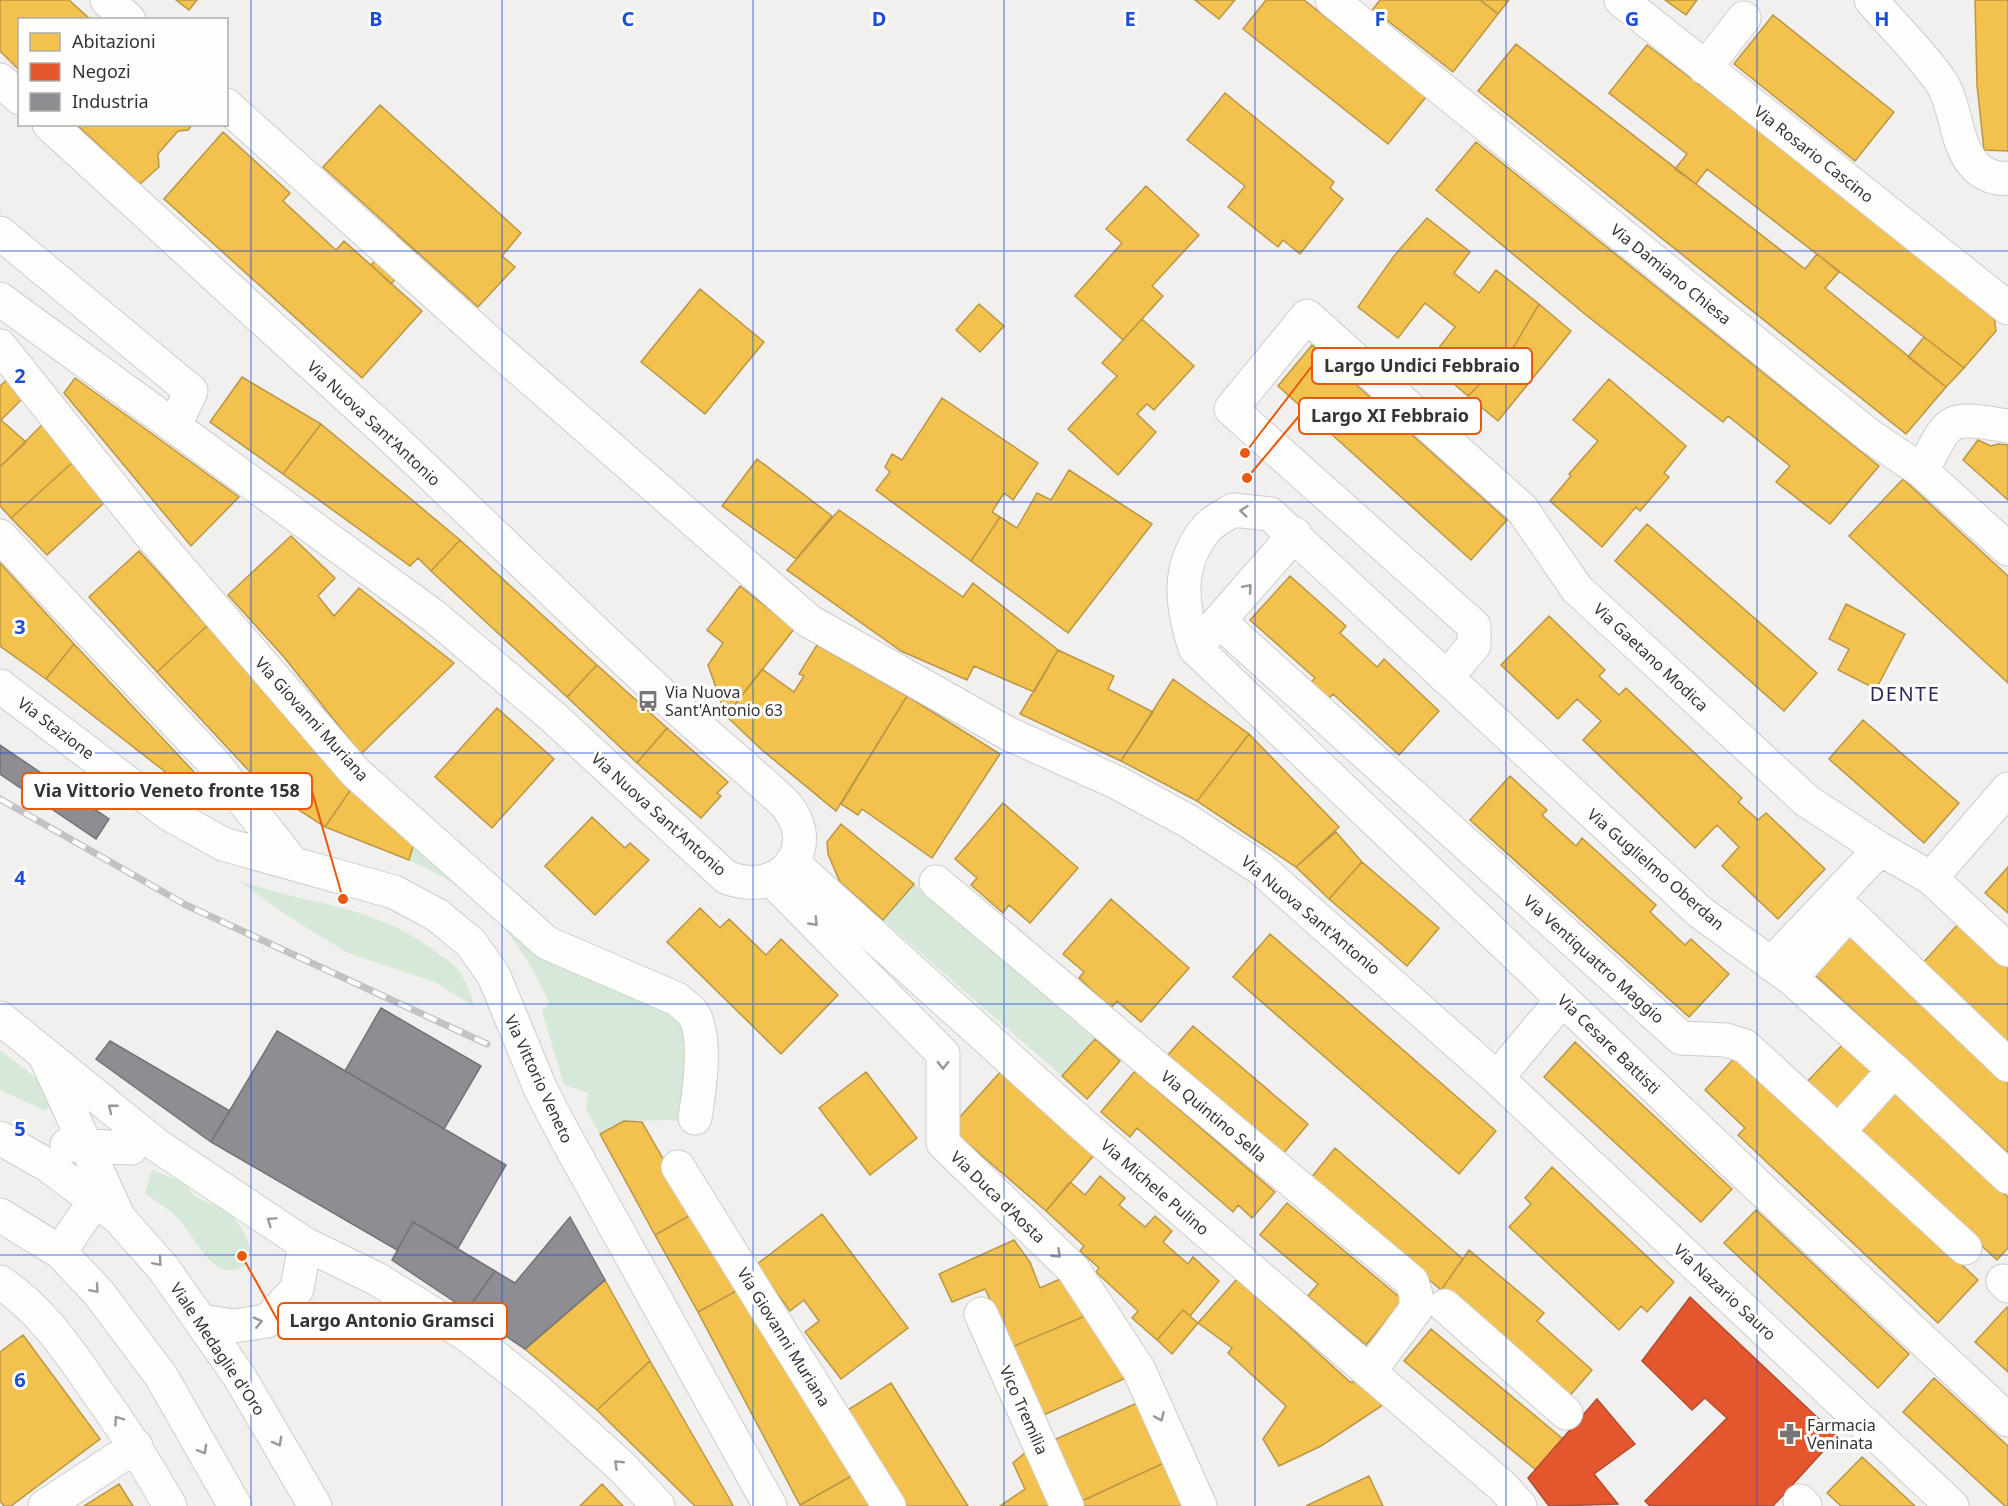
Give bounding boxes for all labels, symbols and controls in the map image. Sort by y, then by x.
text: B [369,5,383,32]
text: C [622,5,635,32]
text: D [872,5,886,32]
text: E [1124,5,1136,32]
text: F [1375,5,1385,32]
text: G [1625,5,1639,32]
text: H [1874,5,1890,32]
legend [18,18,228,126]
text: Abitazioni [72,29,156,53]
text: Negozi [72,59,131,83]
text: Industria [72,89,149,113]
street label: Via Rosario Cascino [1750,100,1878,208]
street label: Via Damiano Chiesa [1606,219,1736,329]
callout: Largo Undici Febbraio [1312,348,1532,384]
text: Largo Undici Febbraio [1324,353,1520,377]
street label: Via Nuova Sant'Antonio [302,355,446,491]
text: 2 [14,362,26,389]
callout: Largo XI Febbraio [1299,398,1481,434]
text: Largo XI Febbraio [1311,403,1469,427]
one-way arrow [1239,505,1248,518]
one-way arrow [1241,584,1252,595]
street label: Via Gaetano Modica [1589,598,1713,716]
text: 3 [14,613,26,640]
street label: Via Giovanni Muriana [250,652,374,786]
district label: DENTE [1870,680,1940,707]
place label: Via Nuova Sant'Antonio 63 [665,681,783,721]
bus stop icon: Via Nuova Sant'Antonio 63 [636,689,660,713]
street label: Via Stazione [13,692,99,764]
street label: Via Nuova Sant'Antonio [587,747,731,881]
callout: Via Vittorio Veneto fronte 158 [22,773,312,809]
text: Via Vittorio Veneto fronte 158 [34,778,300,802]
street label: Via Guglielmo Oberdan [1583,803,1729,935]
street label: Via Nuova Sant'Antonio [1237,850,1385,980]
text: 4 [14,864,26,891]
street label: Via Ventiquattro Maggio [1519,890,1669,1028]
one-way arrow [806,915,817,926]
street label: Via Cesare Battisti [1553,989,1665,1099]
street label: Via Vittorio Veneto [500,1011,578,1147]
one-way arrow [937,1060,949,1069]
street label: Via Quintino Sella [1156,1065,1272,1167]
one-way arrow [107,1105,118,1116]
text: 5 [14,1115,26,1142]
street label: Via Michele Pulino [1096,1134,1214,1240]
street label: Via Duca d'Aosta [946,1146,1050,1248]
one-way arrow [266,1217,277,1228]
street label: Via Nazario Sauro [1669,1239,1781,1345]
one-way arrow [1049,1246,1060,1257]
one-way arrow [151,1255,162,1266]
street label: Via Giovanni Muriana [732,1263,836,1411]
street label: Viale Medaglie d'Oro [165,1278,271,1420]
one-way arrow [88,1282,99,1293]
callout: Largo Antonio Gramsci [278,1303,507,1339]
text: Largo Antonio Gramsci [289,1308,495,1332]
one-way arrow [253,1316,263,1329]
street label: Vico Tremilia [995,1362,1053,1458]
text: 6 [14,1366,26,1393]
one-way arrow [1153,1411,1165,1422]
place label: Farmacia Veninata [1807,1414,1876,1454]
one-way arrow [114,1416,125,1427]
pharmacy icon: Farmacia Veninata [1778,1422,1802,1446]
one-way arrow [271,1435,283,1446]
one-way arrow [196,1444,208,1454]
one-way arrow [614,1460,625,1471]

